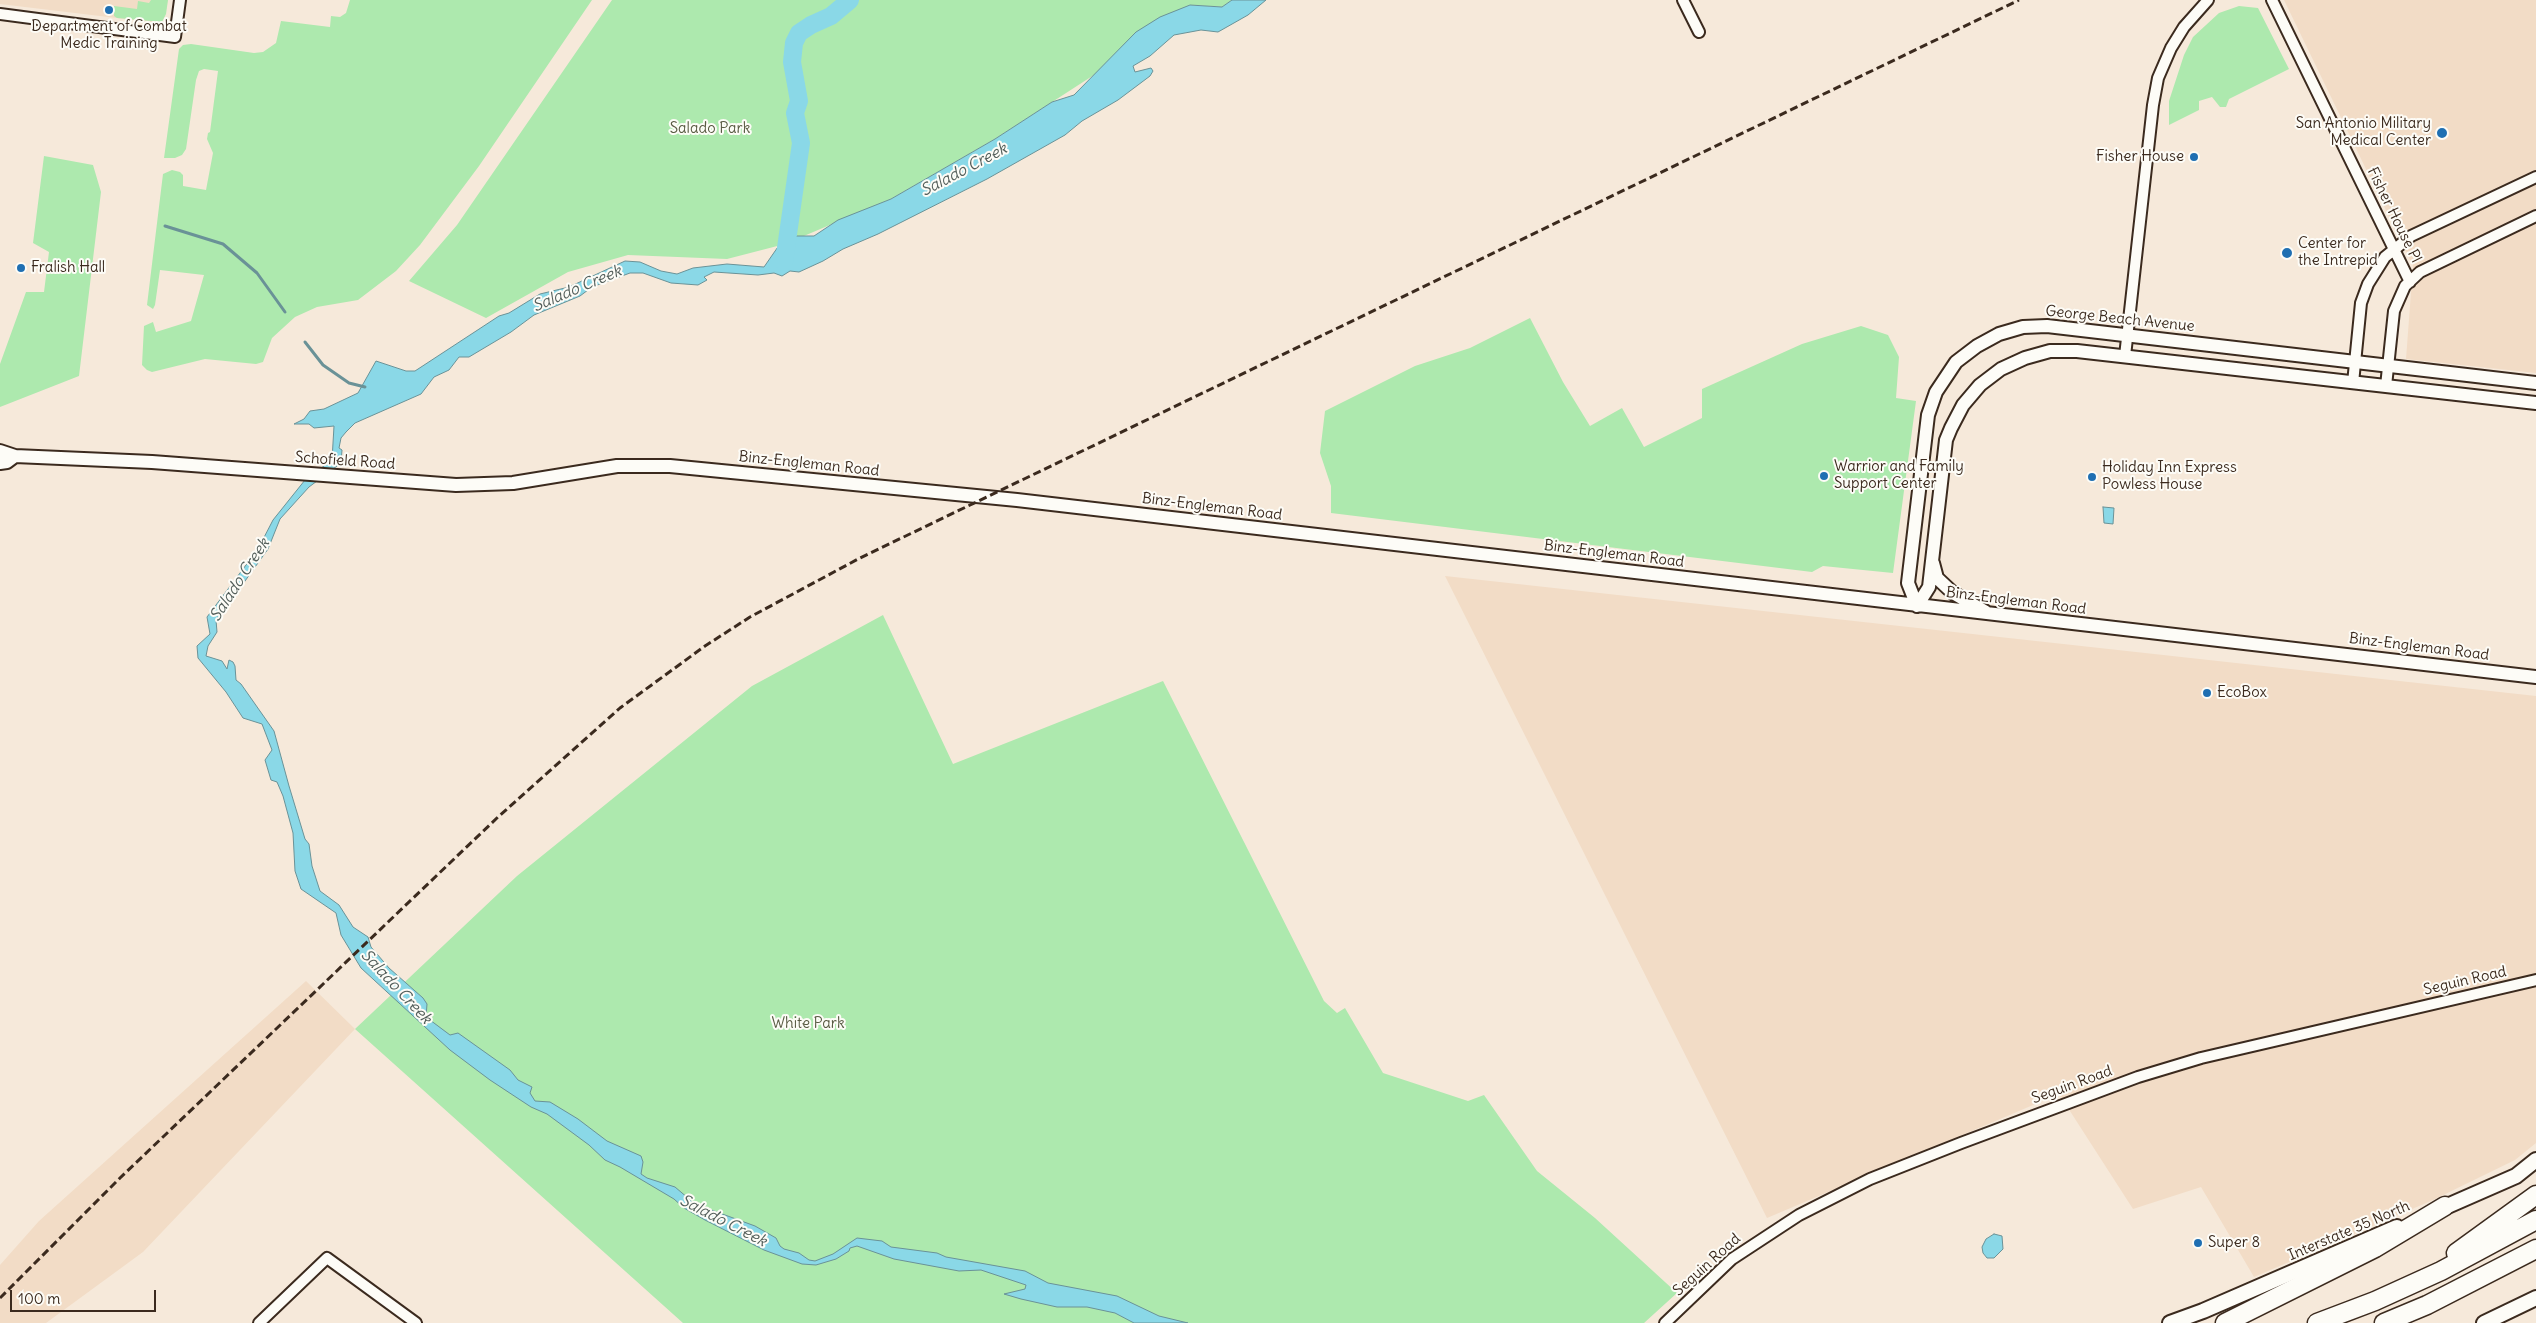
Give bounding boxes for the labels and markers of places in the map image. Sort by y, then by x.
marker: Department of Combat Medic Training [103,4,115,16]
place label: Department of Combat Medic Training [31,18,187,53]
place label: San Antonio Military Medical Center [2296,115,2431,150]
marker: San Antonio Military Medical Center [2435,126,2449,140]
place label: Fisher House [2096,148,2184,166]
marker: Fisher House [2188,151,2200,163]
place label: Center for the Intrepid [2298,235,2378,270]
marker: Center for the Intrepid [2280,246,2294,260]
place label: Fralish Hall [31,259,105,277]
marker: Fralish Hall [15,262,27,274]
place label: Warrior and Family Support Center [1834,458,1964,493]
place label: Holiday Inn Express Powless House [2102,459,2237,494]
marker: Warrior and Family Support Center [1818,470,1830,482]
marker: Holiday Inn Express Powless House [2086,471,2098,483]
place label: EcoBox [2217,684,2267,702]
marker: EcoBox [2201,687,2213,699]
place label: Super 8 [2208,1234,2260,1252]
marker: Super 8 [2192,1237,2204,1249]

